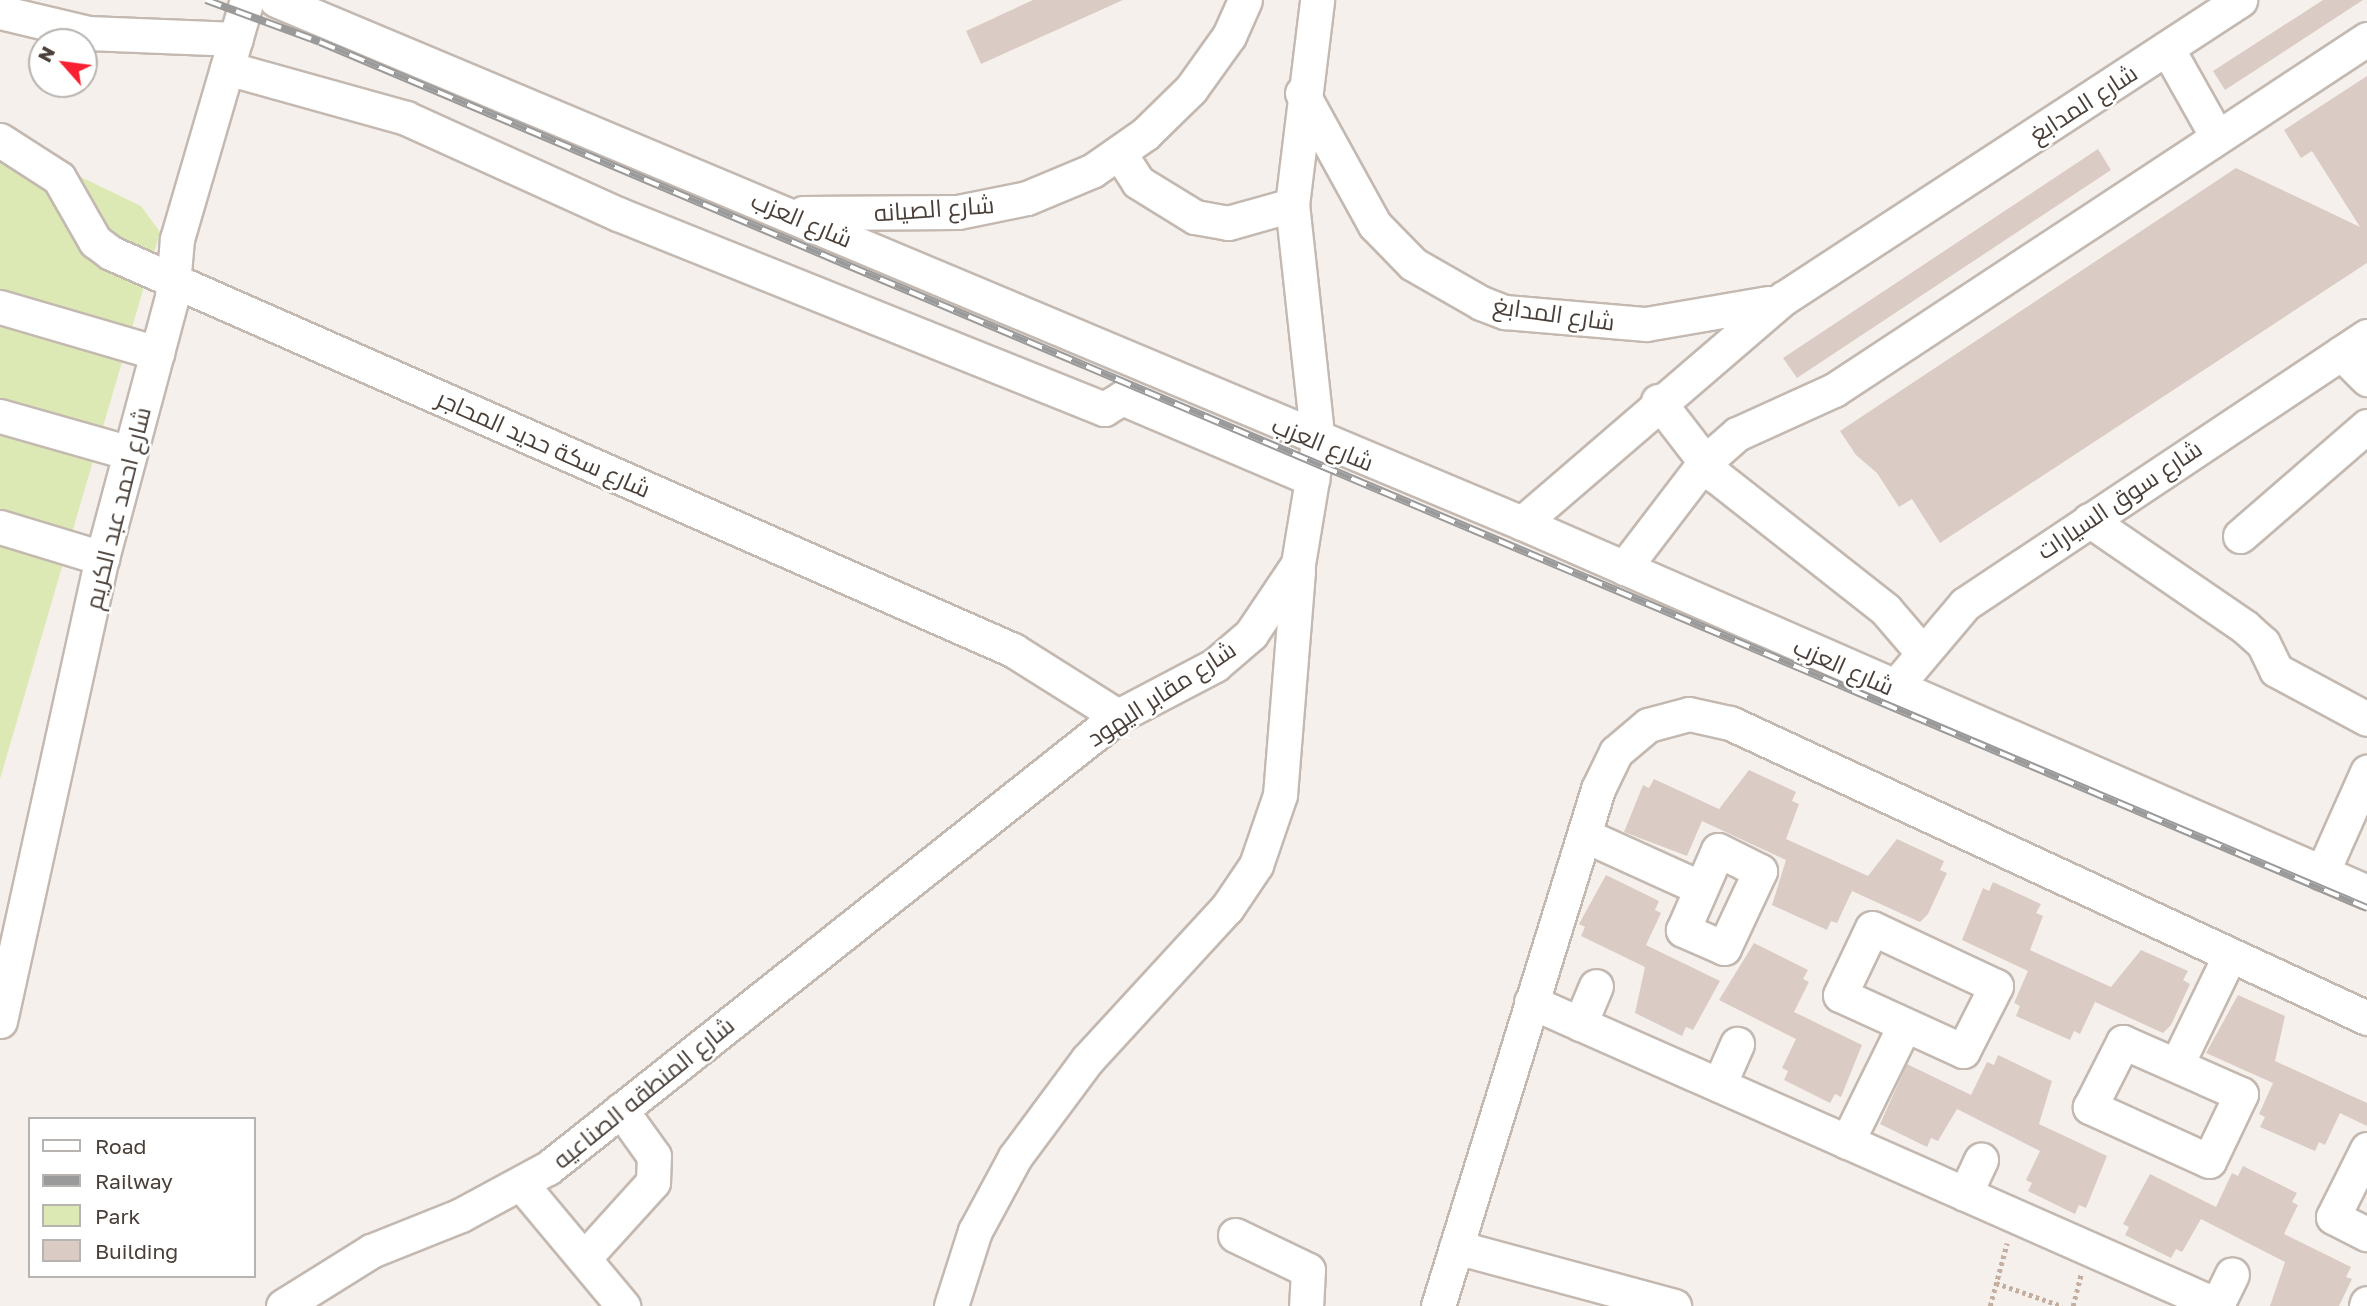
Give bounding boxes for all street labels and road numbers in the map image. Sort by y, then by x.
street label: شارع المدابغ [2024,58,2142,148]
street label: شارع العزب [747,185,857,253]
street label: شارع الصيانه [873,189,995,227]
street label: شارع المدابغ [1491,290,1617,336]
street label: شارع سكة حديد المحاجر [433,383,655,503]
street label: شارع احمد عبد الكريم [78,404,156,612]
street label: شارع العزب [1268,410,1378,476]
street label: شارع سوق السيارات [2031,433,2207,565]
street label: شارع العزب [1789,631,1899,701]
street label: شارع مقابر اليهود [1081,634,1241,752]
street label: شارع المنطقه الصناعيه [547,1010,739,1174]

